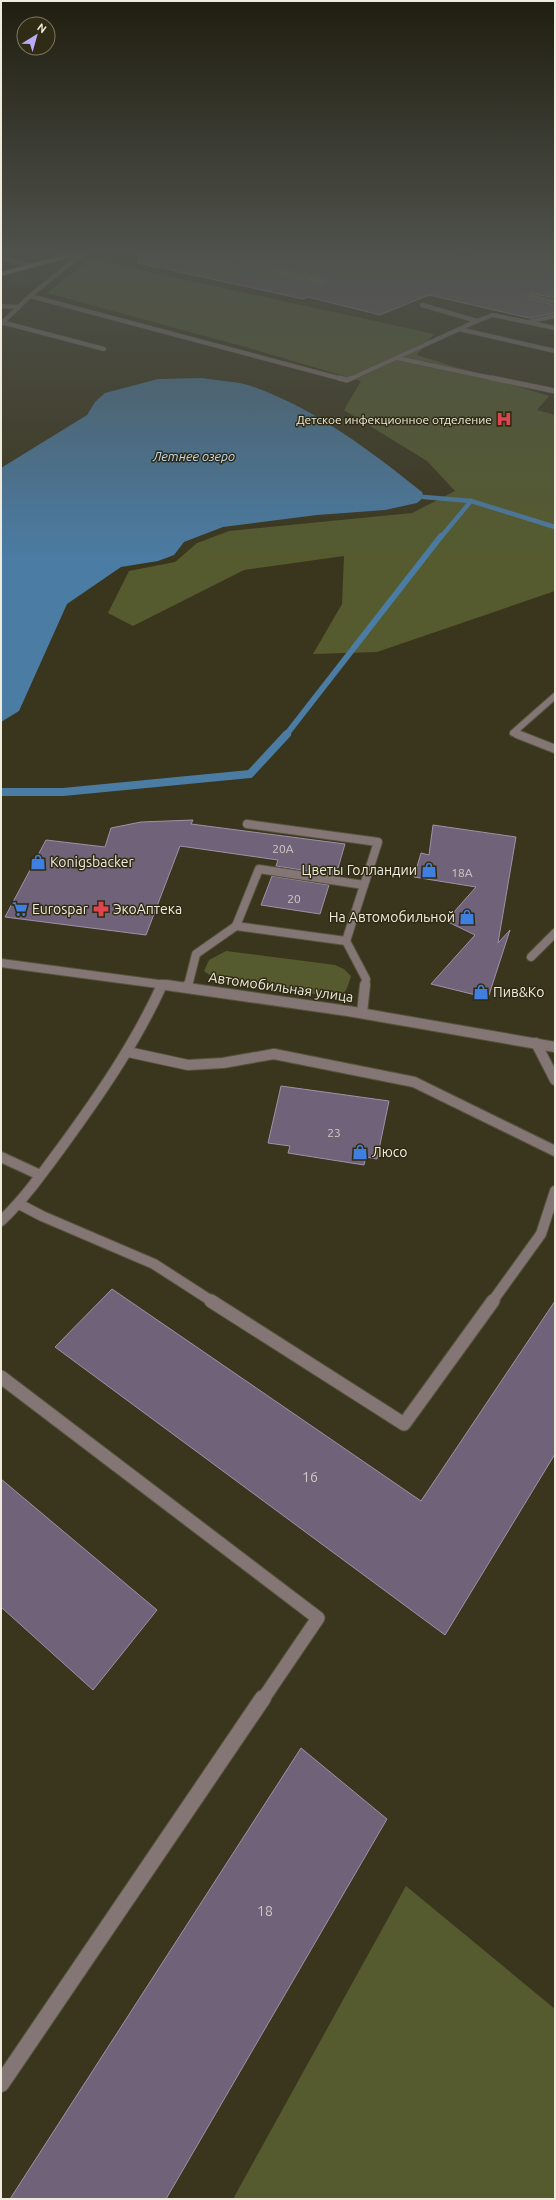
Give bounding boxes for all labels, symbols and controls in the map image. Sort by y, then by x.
north arrow [16,16,56,56]
text: N [35,21,49,35]
hospital icon: Детское инфекционное отделение [495,410,513,428]
place label: Детское инфекционное отделение [296,413,492,426]
water label: Летнее озеро [152,449,235,463]
house number: 20А [272,842,294,855]
shop icon: Konigsbacker [29,853,47,871]
place label: Konigsbacker [50,854,135,870]
shop icon: Цветы Голландии [420,861,438,879]
place label: Цветы Голландии [302,862,417,878]
house number: 18А [451,866,473,879]
house number: 20 [287,892,301,905]
supermarket icon: Eurospar [11,900,29,918]
pharmacy icon: ЭкоАптека [92,900,110,918]
place label: Eurospar [32,901,89,917]
place label: ЭкоАптека [113,901,182,917]
shop icon: На Автомобильной [458,908,476,926]
place label: На Автомобильной [329,909,455,925]
street label: Автомобильная улица [208,969,354,1005]
shop icon: Пив&Ко [472,983,490,1001]
place label: Пив&Ко [493,984,544,1000]
house number: 23 [327,1126,341,1139]
shop icon: Люсо [351,1143,369,1161]
place label: Люсо [372,1144,407,1160]
house number: 16 [302,1469,318,1485]
house number: 18 [257,1903,273,1919]

